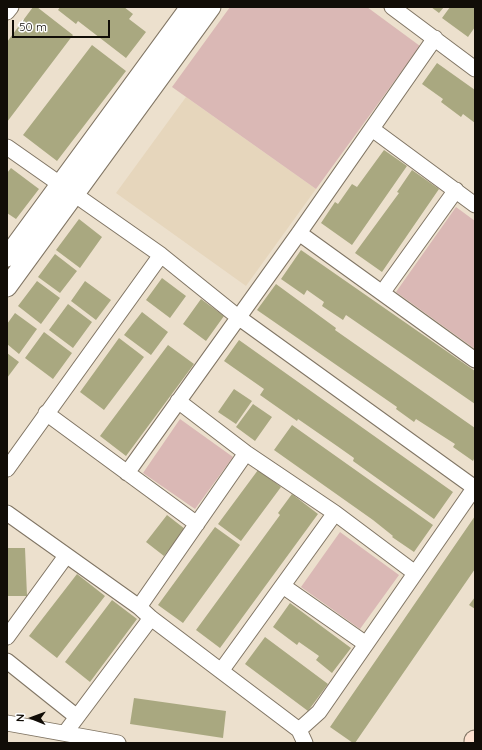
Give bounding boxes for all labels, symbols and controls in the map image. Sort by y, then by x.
scale bar [14,12,112,38]
text: 50 m [19,19,47,34]
north arrow [12,698,52,738]
text: N [13,714,27,722]

